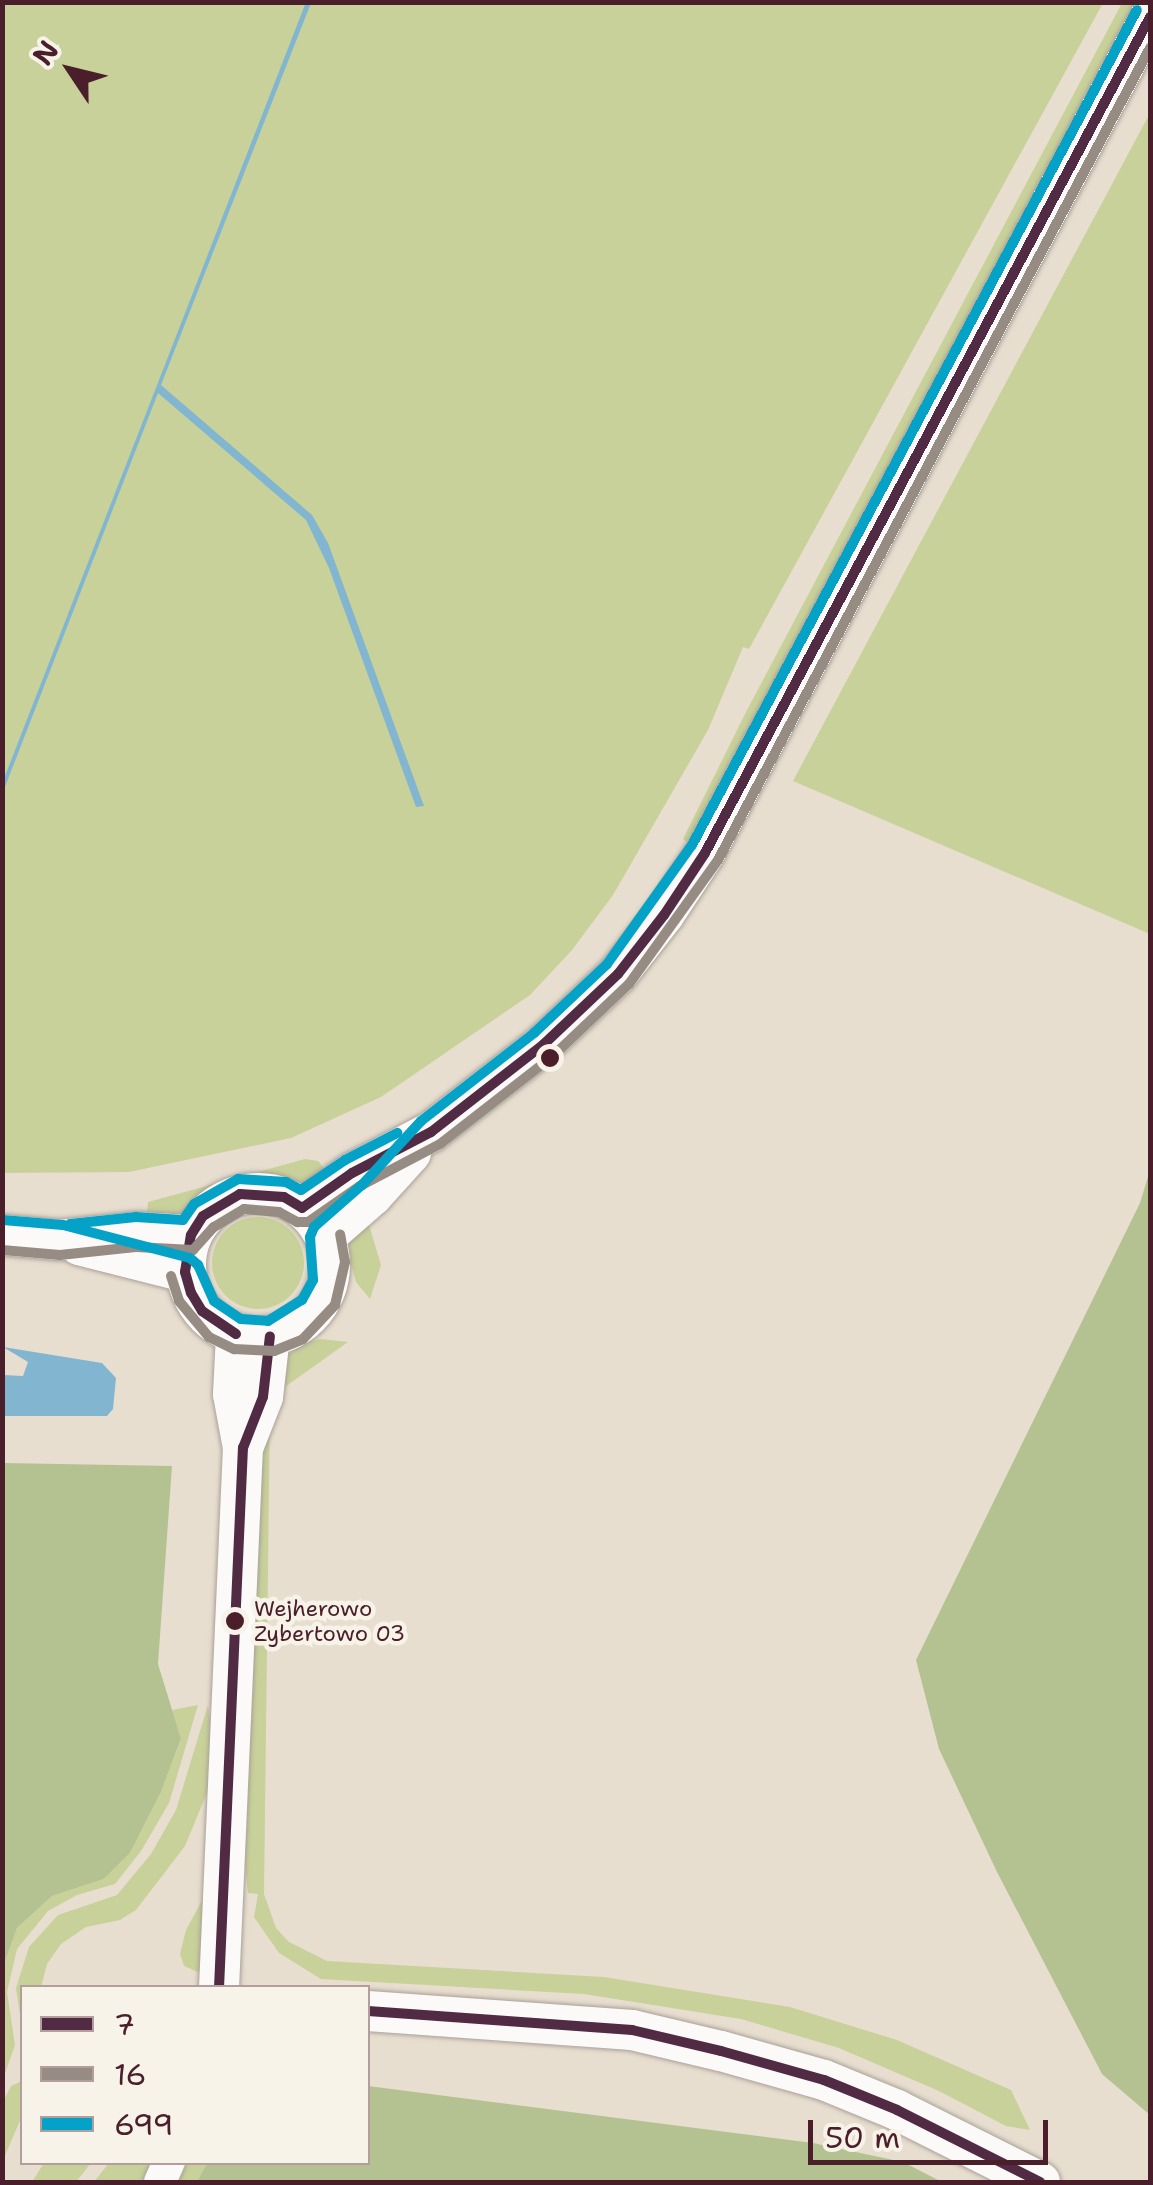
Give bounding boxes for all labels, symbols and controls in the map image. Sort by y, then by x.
north arrow [20,20,120,120]
text: N [23,33,67,73]
unlabelled marker [540,1048,560,1068]
place label: Wejherowo Zybertowo 03 [254,1595,405,1646]
marker: Wejherowo Zybertowo 03 [225,1611,245,1631]
legend [20,1985,370,2165]
text: 7 [114,2004,135,2045]
text: 16 [114,2054,147,2095]
scale bar [813,2100,1053,2162]
text: 699 [114,2104,174,2145]
text: 50 m [825,2117,900,2158]

